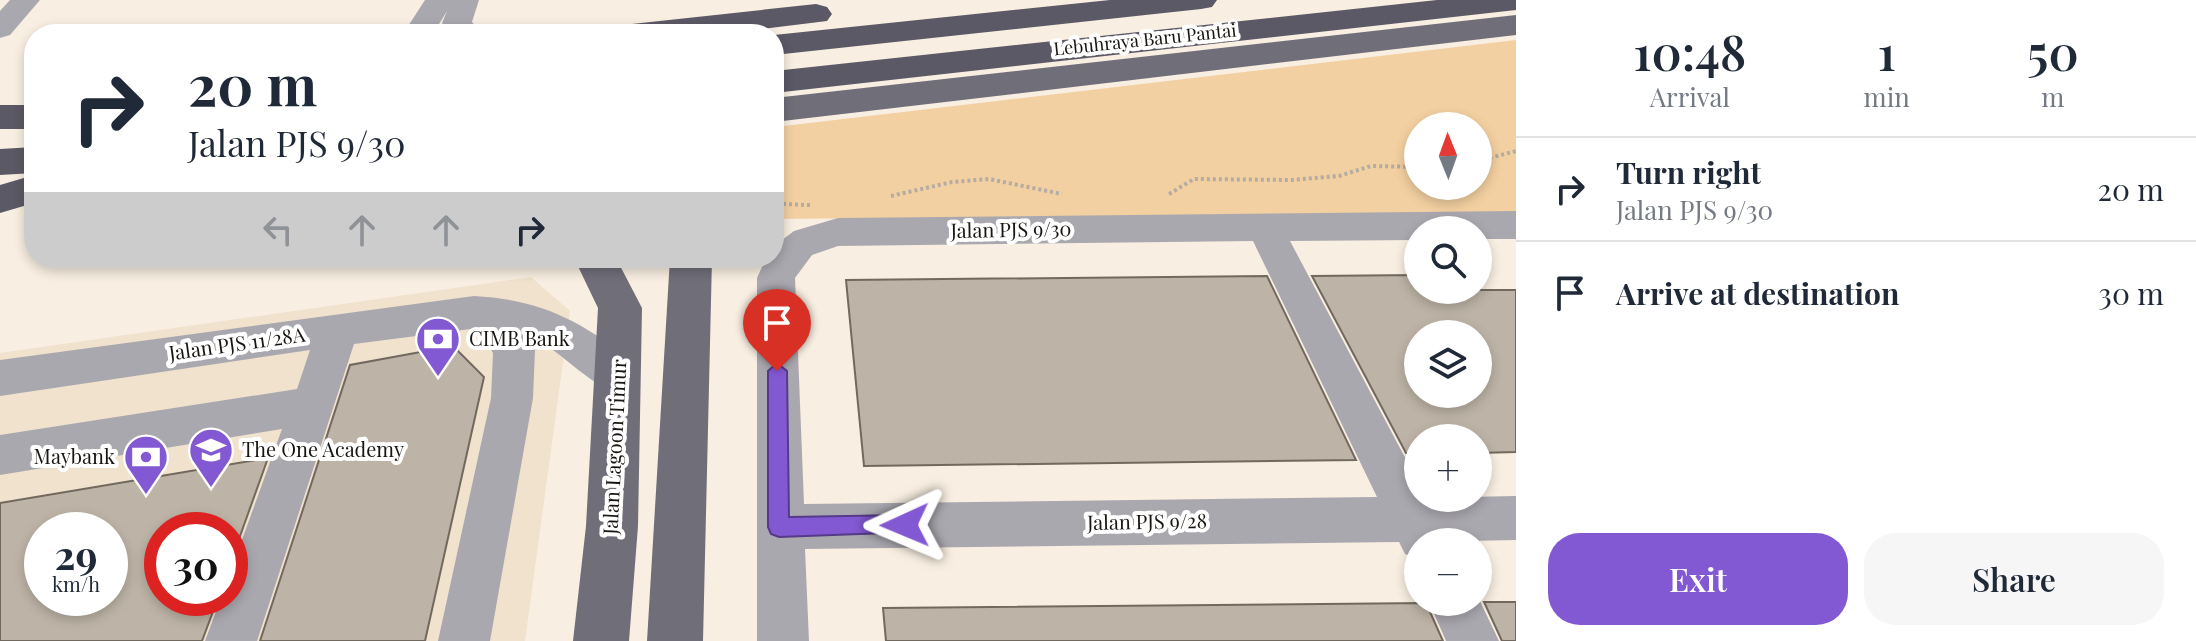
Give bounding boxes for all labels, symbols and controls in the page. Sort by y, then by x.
street label: Lebuhraya Baru Pantai [1052,17,1238,61]
text: 10:48 [1633,19,1746,83]
text: 1 [1878,19,1896,83]
text: 50 [2027,19,2079,83]
text: 20 m [188,46,317,121]
icon: right [56,56,160,160]
text: Arrival [1650,79,1730,114]
text: min [1864,79,1910,114]
text: m [2041,79,2064,114]
north arrow [1404,112,1492,200]
map controls [1404,112,1492,616]
text: Jalan PJS 9/30 [188,118,405,166]
text: Turn right [1616,152,1761,192]
icon: right [1548,167,1592,211]
text: 20 m [2098,169,2164,209]
text: Jalan PJS 9/30 [1616,192,1773,227]
icon: left [256,208,300,252]
icon: ahead [340,208,384,252]
icon: ahead [424,208,468,252]
icon: right [508,208,552,252]
street label: Jalan PJS 9/30 [949,214,1072,243]
button: search [1404,216,1492,304]
icon: arrive [1548,271,1592,315]
text: Arrive at destination [1616,273,1899,313]
text: 30 m [2098,273,2164,313]
pin [743,289,811,371]
icon: arrive [755,301,799,345]
bank icon: CIMB Bank [414,315,462,378]
street label: Jalan PJS 11/28A [166,320,307,366]
button: layers [1404,320,1492,408]
place label: CIMB Bank [469,324,570,351]
street label: Jalan Lagoon Timur [595,358,632,536]
button: + [1404,424,1492,512]
school or university icon: The One Academy [187,426,235,489]
bank icon: Maybank [122,433,170,496]
place label: The One Academy [242,435,404,462]
place label: Maybank [34,442,115,469]
position arrow [863,483,947,567]
street label: Jalan PJS 9/28 [1086,506,1207,535]
speed limit sign: 30 [144,512,248,616]
text: 29 [54,527,98,580]
button: − [1404,528,1492,616]
button: Exit [1548,533,1848,625]
button: Share [1864,533,2164,625]
text: km/h [52,570,100,597]

